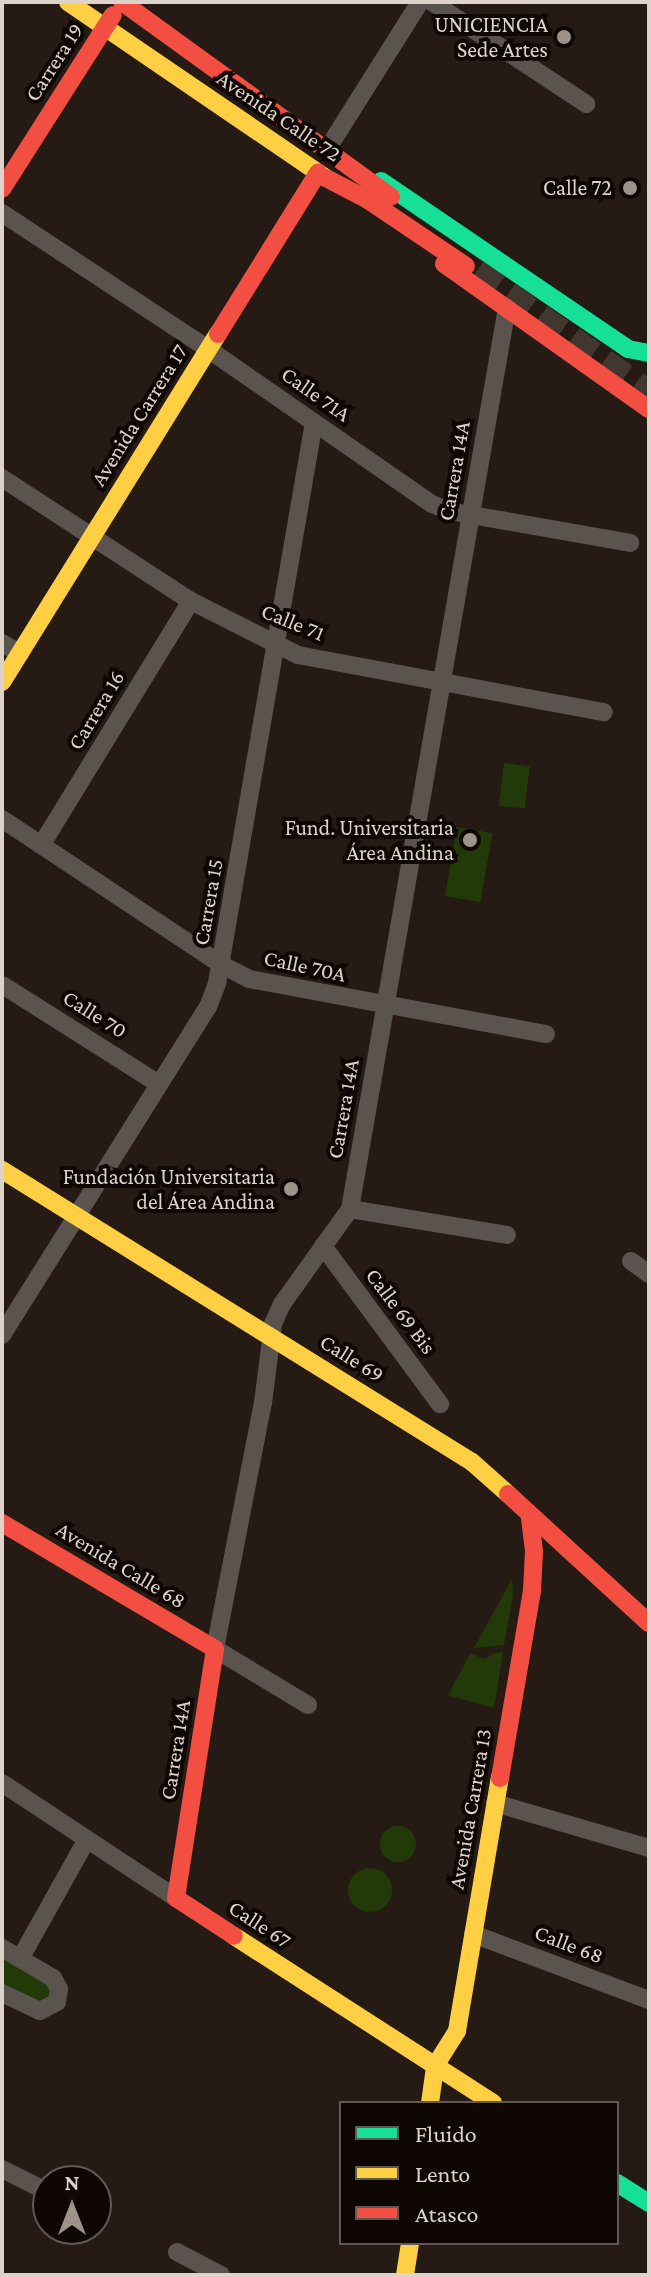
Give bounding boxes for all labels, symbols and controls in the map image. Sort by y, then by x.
place label: UNICIENCIA Sede Artes [434,11,548,62]
street label: Carrera 19 [19,18,89,106]
marker: UNICIENCIA Sede Artes [555,28,573,46]
street label: Avenida Calle 72 [212,65,346,167]
place label: Calle 72 [543,175,612,201]
marker: Calle 72 [619,177,641,199]
street label: Avenida Carrera 17 [85,339,193,491]
street label: Calle 71A [276,361,356,427]
street label: Carrera 14A [432,419,476,523]
street label: Calle 71 [258,597,328,647]
street label: Carrera 16 [62,665,130,755]
place label: Fund. Universitaria Área Andina [285,814,454,866]
marker: Fund. Universitaria Área Andina [461,831,479,849]
street label: Carrera 15 [187,857,229,947]
street label: Calle 70A [262,944,348,988]
street label: Calle 70 [58,984,132,1044]
street label: Carrera 14A [321,1057,365,1161]
place label: Fundación Universitaria del Área Andina [63,1163,275,1214]
marker: Fundación Universitaria del Área Andina [282,1180,300,1198]
street label: Calle 69 Bis [360,1263,442,1359]
street label: Calle 69 [315,1328,389,1388]
street label: Avenida Calle 68 [51,1516,191,1614]
street label: Carrera 14A [154,1698,196,1802]
street label: Avenida Carrera 13 [443,1727,497,1891]
street label: Calle 67 [224,1894,296,1954]
street label: Calle 68 [531,1919,607,1969]
legend [339,2101,619,2245]
text: Fluido [415,2120,477,2147]
text: Lento [415,2160,470,2187]
north arrow [32,2165,112,2245]
text: N [65,2170,80,2195]
text: Atasco [415,2200,479,2227]

